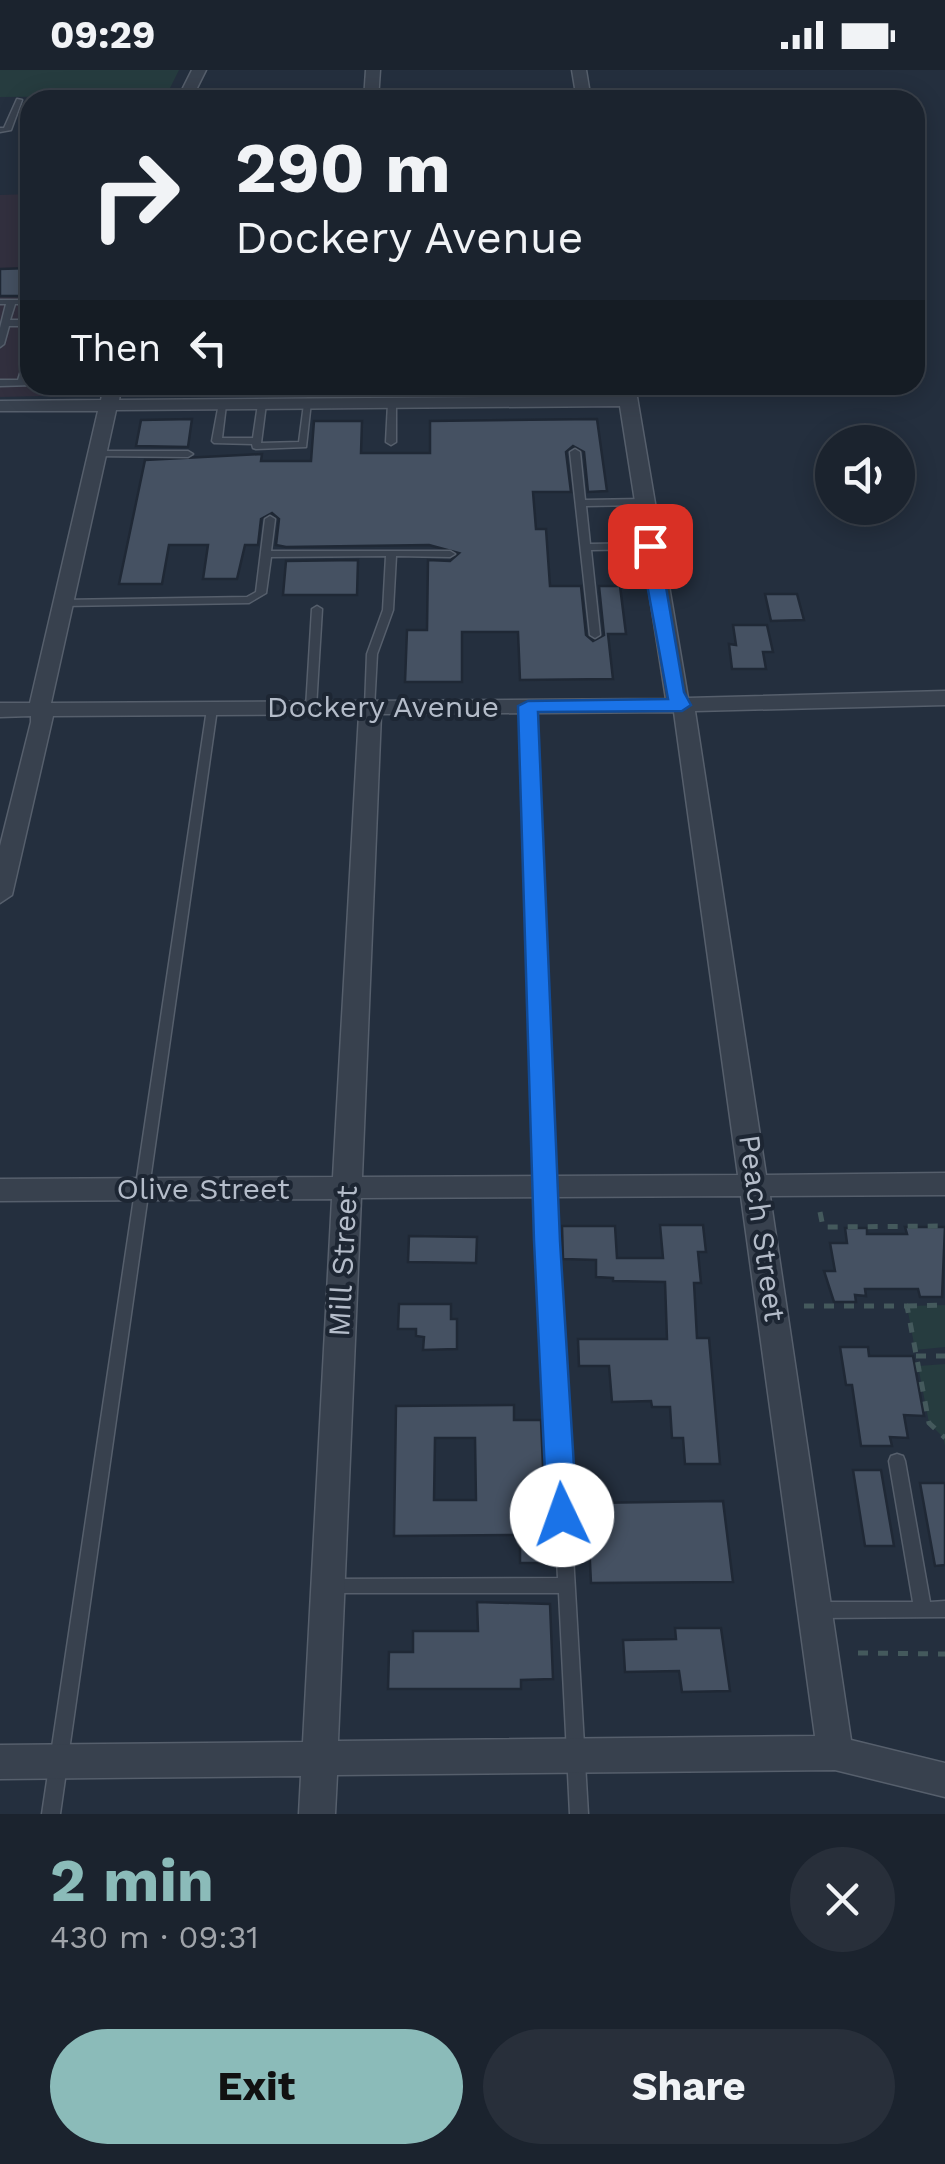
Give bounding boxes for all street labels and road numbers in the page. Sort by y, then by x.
street label: Dockery Avenue [267,689,499,724]
street label: Peach Street [732,1132,793,1324]
street label: Olive Street [116,1171,290,1206]
street label: Mill Street [321,1184,364,1338]

